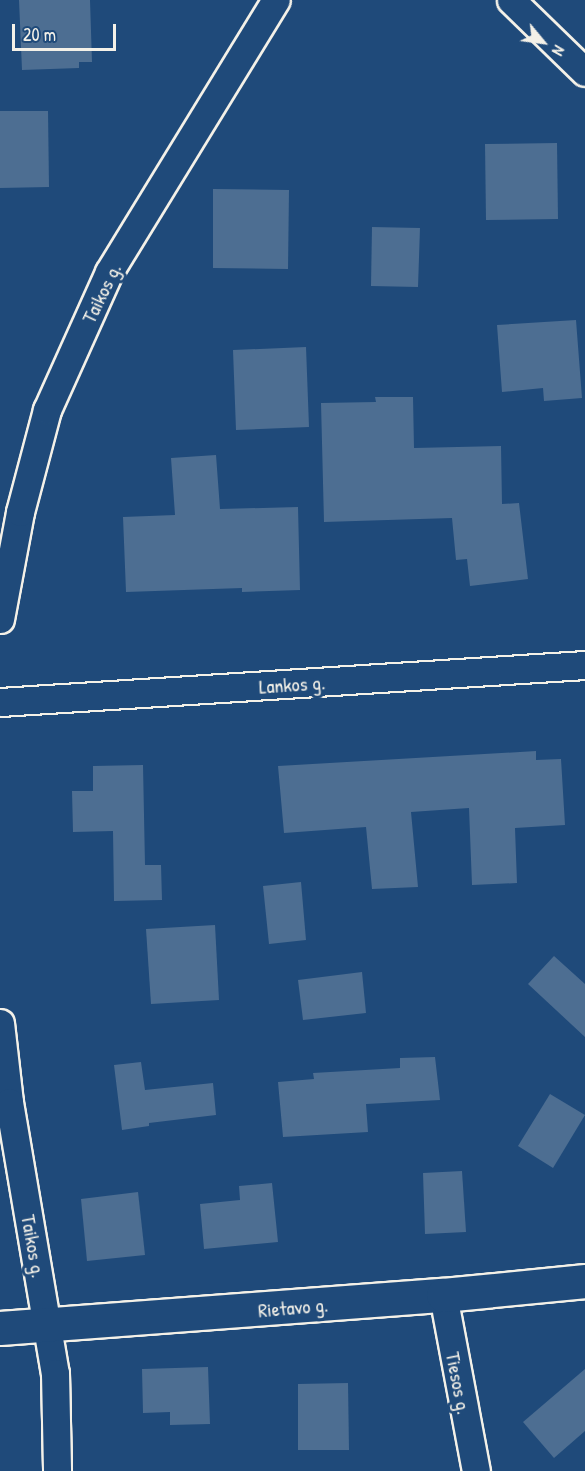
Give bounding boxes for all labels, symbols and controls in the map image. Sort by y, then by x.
scale bar [15,12,118,50]
north arrow [513,12,573,72]
text: 20 m [23,22,56,47]
text: N [547,42,570,60]
street label: Taikos g. [76,259,126,327]
street label: Lankos g. [258,670,326,698]
street label: Taikos g. [17,1213,51,1279]
street label: Rietavo g. [257,1292,329,1322]
street label: Tiesos g. [441,1350,477,1416]

